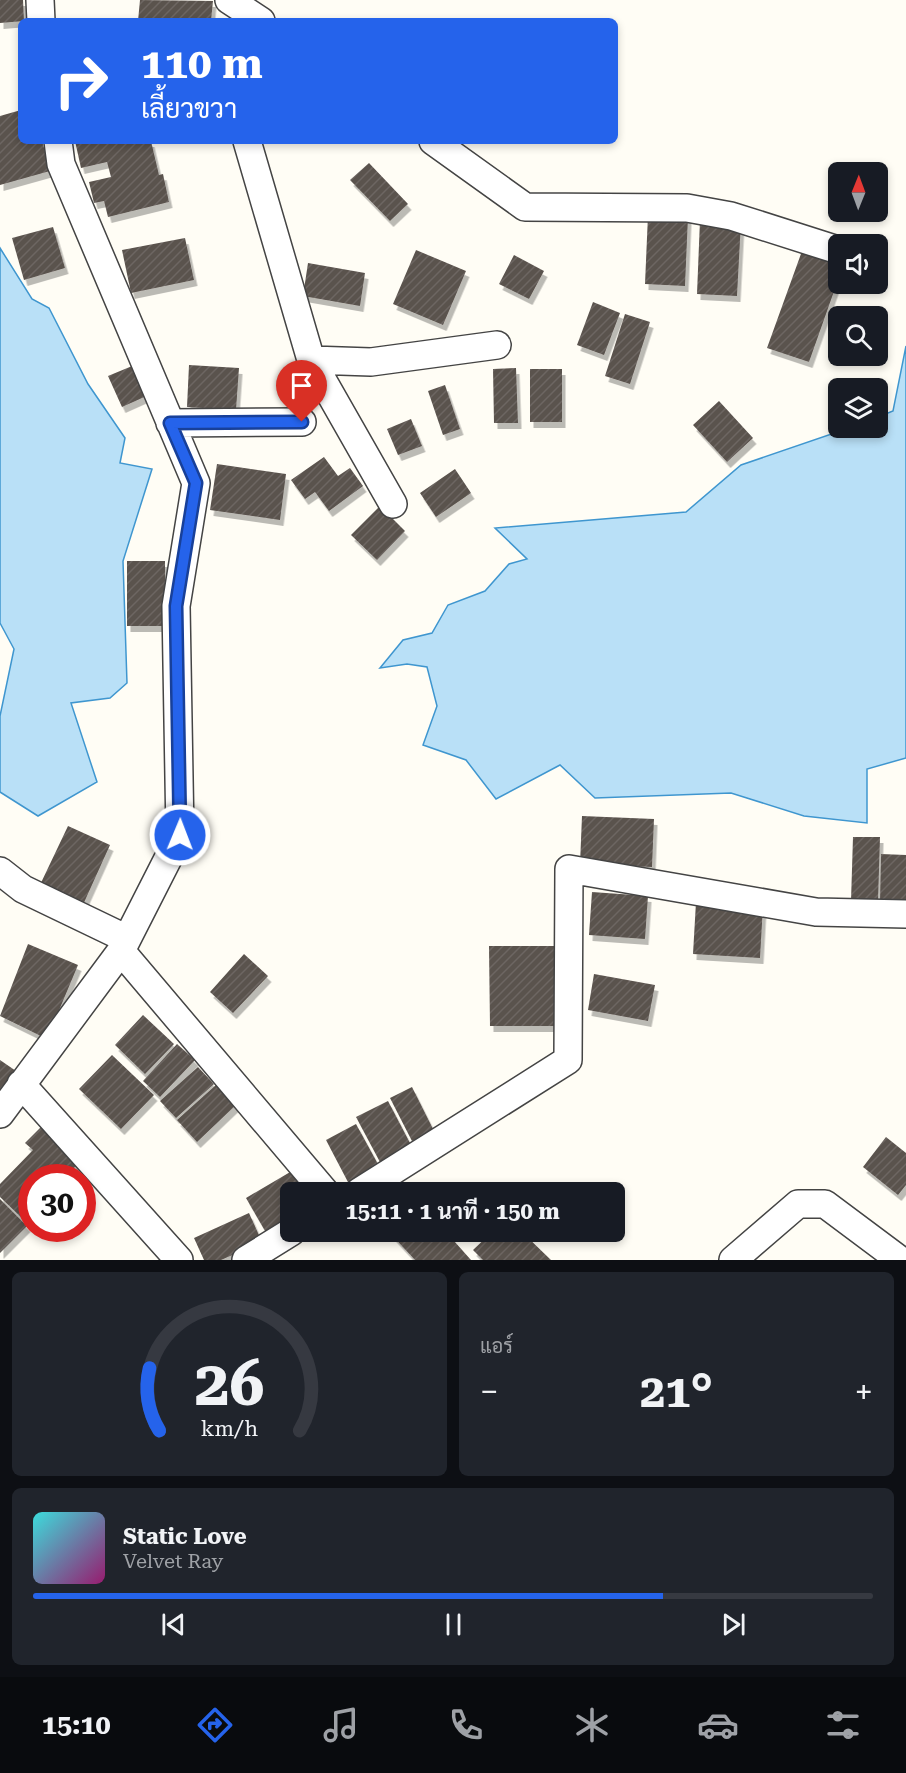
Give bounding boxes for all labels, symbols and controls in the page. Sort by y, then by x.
text: 110 m [141,39,263,88]
icon: right [42,42,120,120]
text: เลี้ยวขวา [141,93,237,125]
north arrow [828,162,888,222]
map controls [828,162,888,438]
button: sound [828,234,888,294]
button: search [828,306,888,366]
pin [276,360,327,422]
icon: arrive [285,369,318,402]
button: layers [828,378,888,438]
position arrow [148,803,212,867]
speed limit sign: 30 [18,1164,96,1242]
text: 15:11 · 1 นาที · 150 m [345,1199,560,1224]
text: แอร์ [480,1334,513,1358]
text: 26 [195,1347,264,1420]
text: 21° [640,1365,713,1418]
text: − [480,1372,498,1411]
text: + [855,1372,873,1411]
text: km/h [201,1416,258,1441]
text: Static Love [123,1524,247,1549]
text: Velvet Ray [123,1549,223,1573]
icon: previous [157,1608,190,1641]
icon: pause [437,1608,470,1641]
icon: next [717,1608,750,1641]
icon: directions [194,1704,236,1746]
icon: music [320,1704,362,1746]
icon: phone [445,1704,487,1746]
icon: climate [571,1704,613,1746]
icon: car [697,1704,739,1746]
icon: filters [822,1704,864,1746]
text: 15:10 [42,1709,111,1741]

